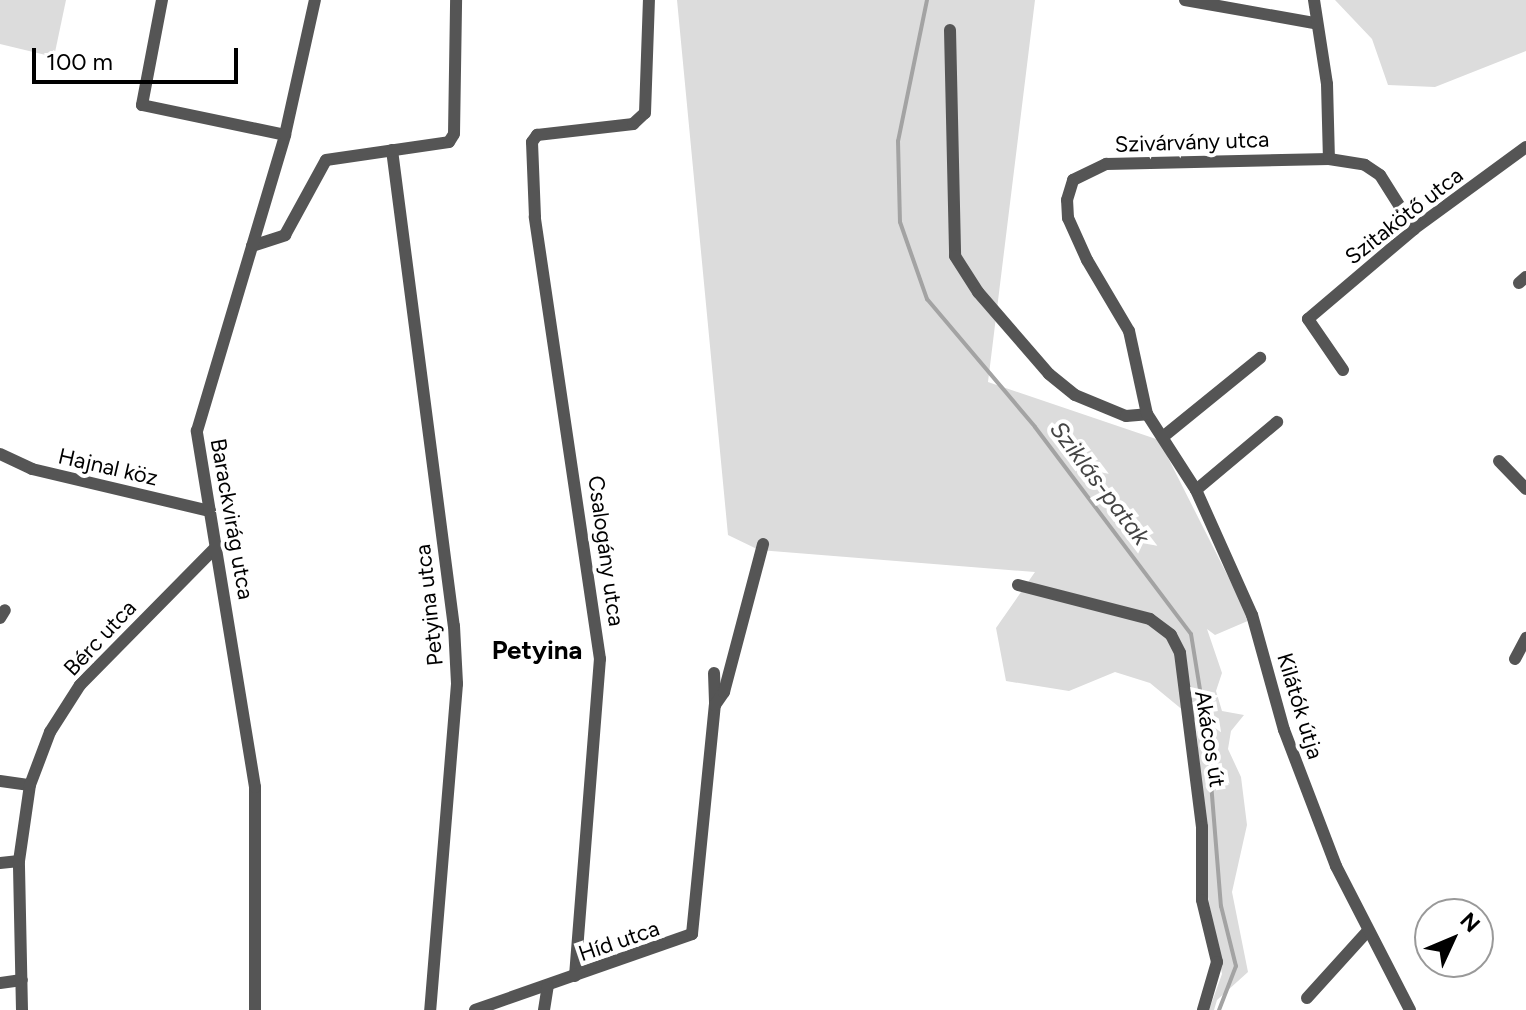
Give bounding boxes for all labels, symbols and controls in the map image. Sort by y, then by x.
scale bar [36,32,242,82]
text: 100 m [46,47,113,76]
street label: Szivárvány utca [1114,126,1270,158]
street label: Szitakötő utca [1340,162,1468,270]
water label: Sziklás-patak [1044,415,1156,551]
street label: Barackvirág utca [205,436,259,602]
street label: Hajnal köz [56,443,160,491]
street label: Csalogány utca [582,474,630,628]
street label: Petyina utca [409,543,449,667]
street label: Bérc utca [58,595,142,681]
district label: Petyina [492,635,582,667]
street label: Kilátók útja [1271,650,1329,762]
street label: Akácos út [1189,689,1231,789]
north arrow [1414,898,1494,978]
text: N [1455,907,1486,938]
street label: Híd utca [575,915,663,967]

